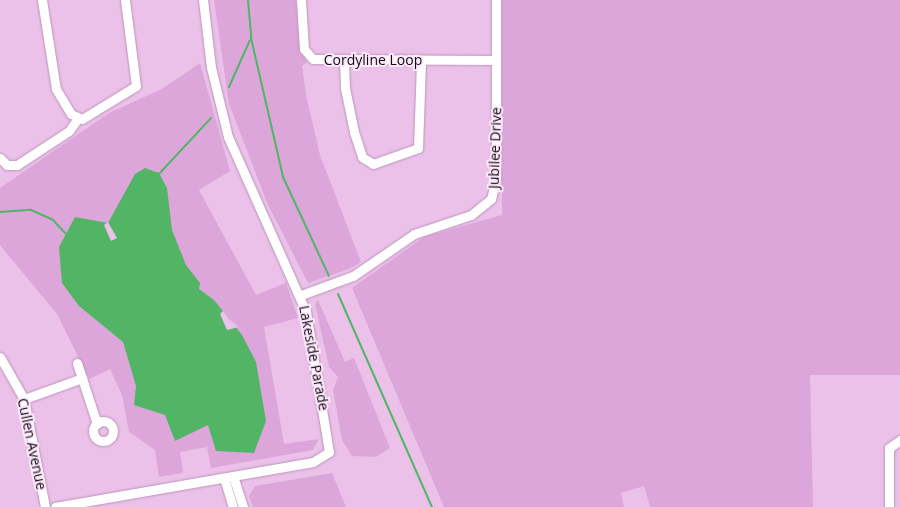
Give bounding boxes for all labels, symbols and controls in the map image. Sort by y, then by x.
street label: Cordyline Loop [324,52,422,68]
street label: Jubilee Drive [485,107,505,189]
street label: Lakeside Parade [296,304,332,412]
street label: Cullen Avenue [14,397,50,491]

